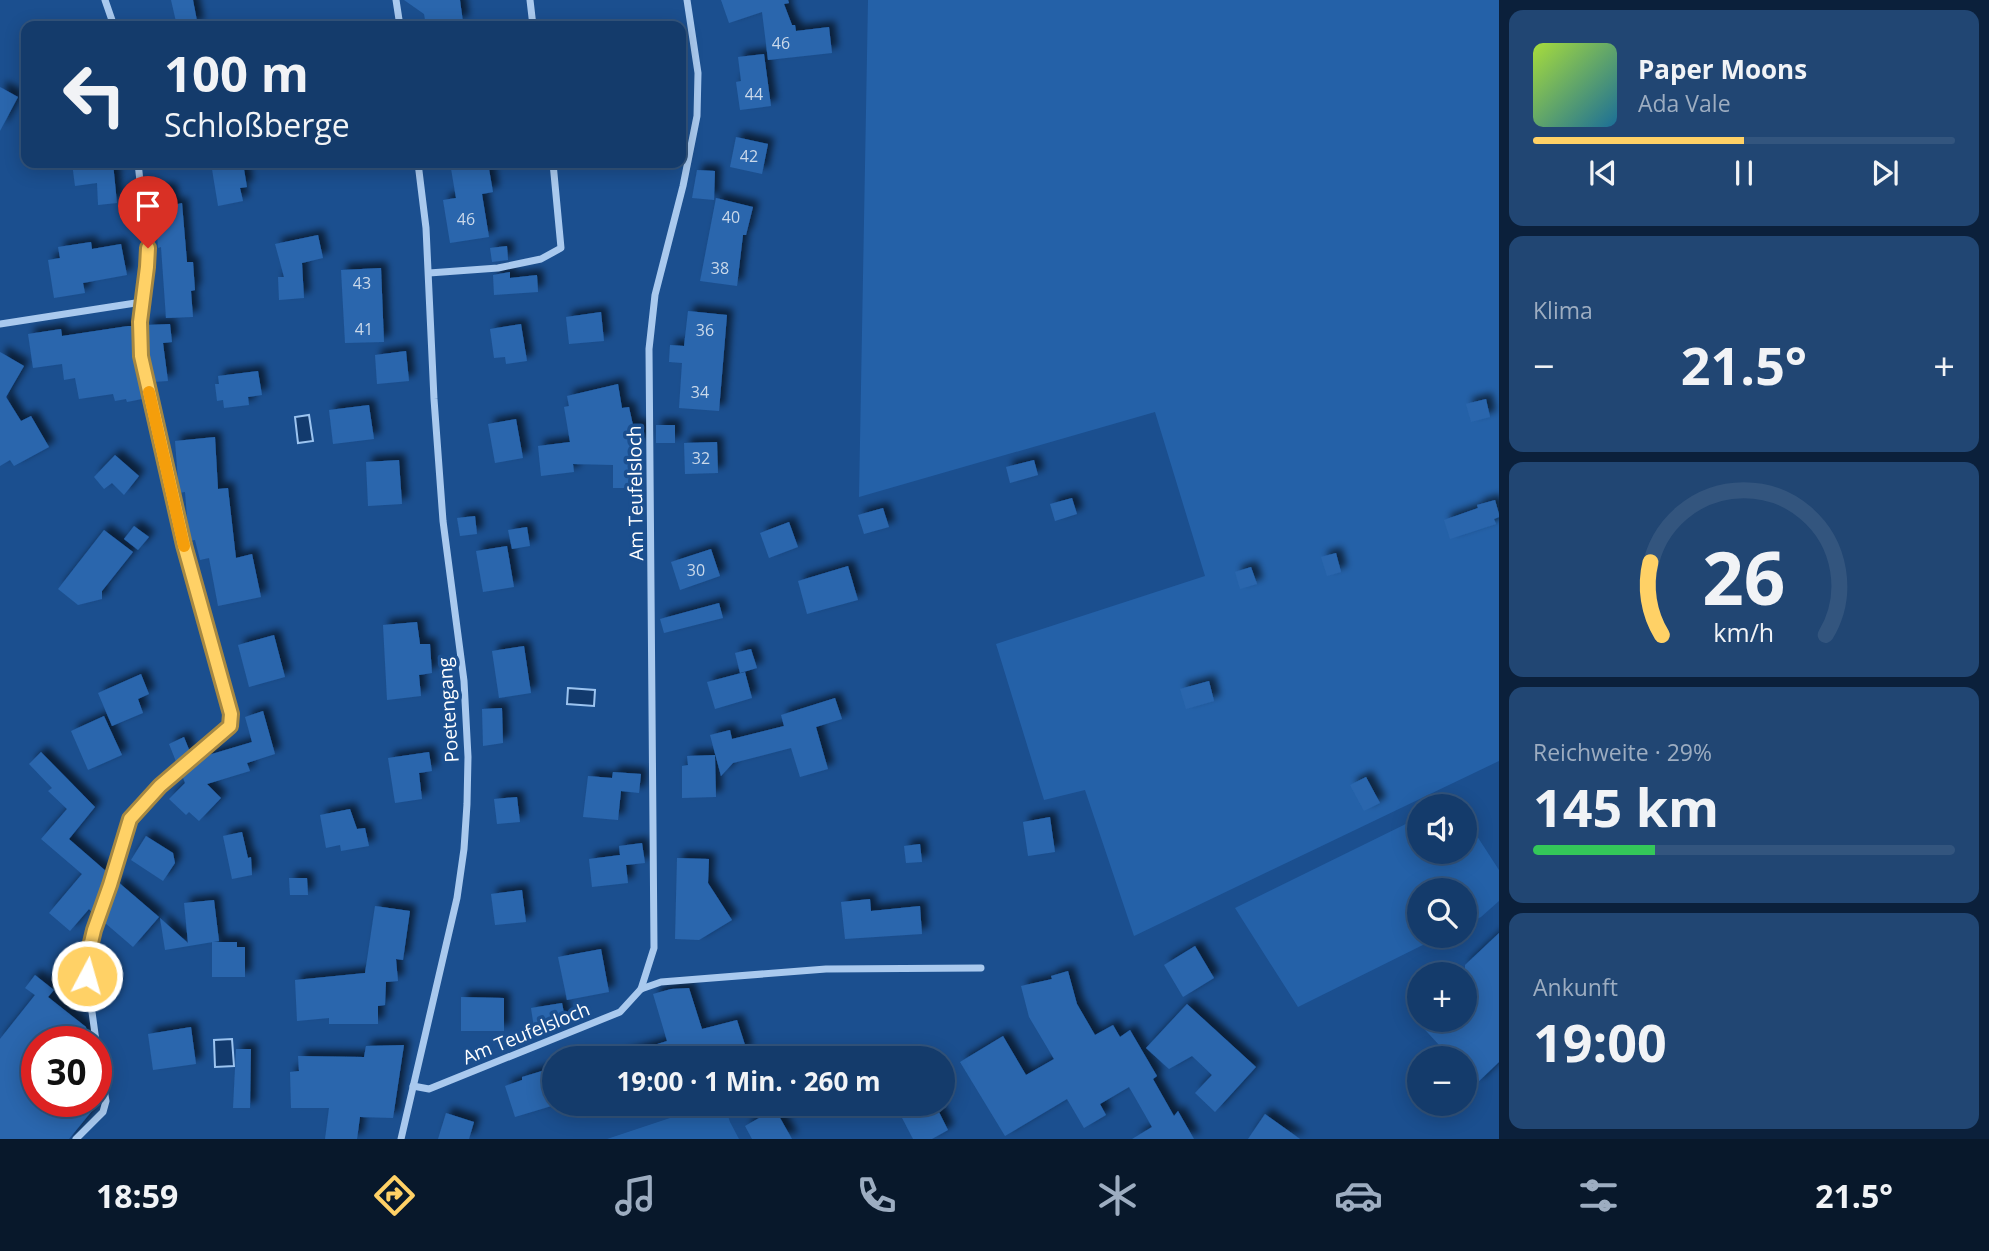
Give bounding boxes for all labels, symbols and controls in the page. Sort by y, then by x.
house number: 46 [772,32,790,54]
text: 100 m [164,40,309,106]
icon: left [49,49,140,140]
text: Paper Moons [1638,51,1807,87]
house number: 44 [745,83,763,105]
text: Ada Vale [1638,87,1731,119]
text: Schloßberge [164,103,350,146]
house number: 42 [740,145,758,167]
icon: previous [1584,154,1622,192]
icon: pause [1725,154,1763,192]
icon: next [1866,154,1904,192]
pin [118,176,178,248]
icon: arrive [129,187,167,225]
house number: 40 [722,206,740,228]
house number: 46 [457,208,475,230]
house number: 38 [711,257,729,279]
house number: 43 [353,272,371,294]
text: Klima [1533,294,1593,326]
house number: 41 [355,318,373,340]
house number: 36 [696,319,714,341]
text: 21.5° [1681,329,1807,400]
text: − [1533,339,1555,391]
text: + [1933,339,1955,391]
house number: 34 [691,381,709,403]
street label: Am Teufelsloch [621,425,649,561]
house number: 32 [692,447,710,469]
text: 26 [1702,528,1786,627]
house number: 30 [687,559,705,581]
text: km/h [1714,615,1774,649]
street label: Poetengang [431,656,465,764]
text: Reichweite · 29% [1533,736,1712,768]
text: 145 km [1533,771,1719,842]
map controls [1407,794,1477,1116]
button: sound [1407,794,1477,864]
button: search [1407,878,1477,948]
position arrow [50,939,124,1013]
button: + [1407,962,1477,1032]
text: Ankunft [1533,971,1618,1003]
street label: Am Teufelsloch [458,996,594,1070]
text: 19:00 [1533,1006,1667,1077]
speed limit sign: 30 [21,1026,112,1117]
button: − [1407,1046,1477,1116]
text: 19:00 · 1 Min. · 260 m [616,1063,881,1099]
icon: directions [370,1171,419,1220]
icon: music [611,1171,660,1220]
icon: phone [852,1171,901,1220]
icon: climate [1093,1171,1142,1220]
icon: car [1334,1171,1383,1220]
icon: filters [1574,1171,1623,1220]
text: 18:59 [96,1174,178,1217]
text: 21.5° [1815,1174,1893,1217]

